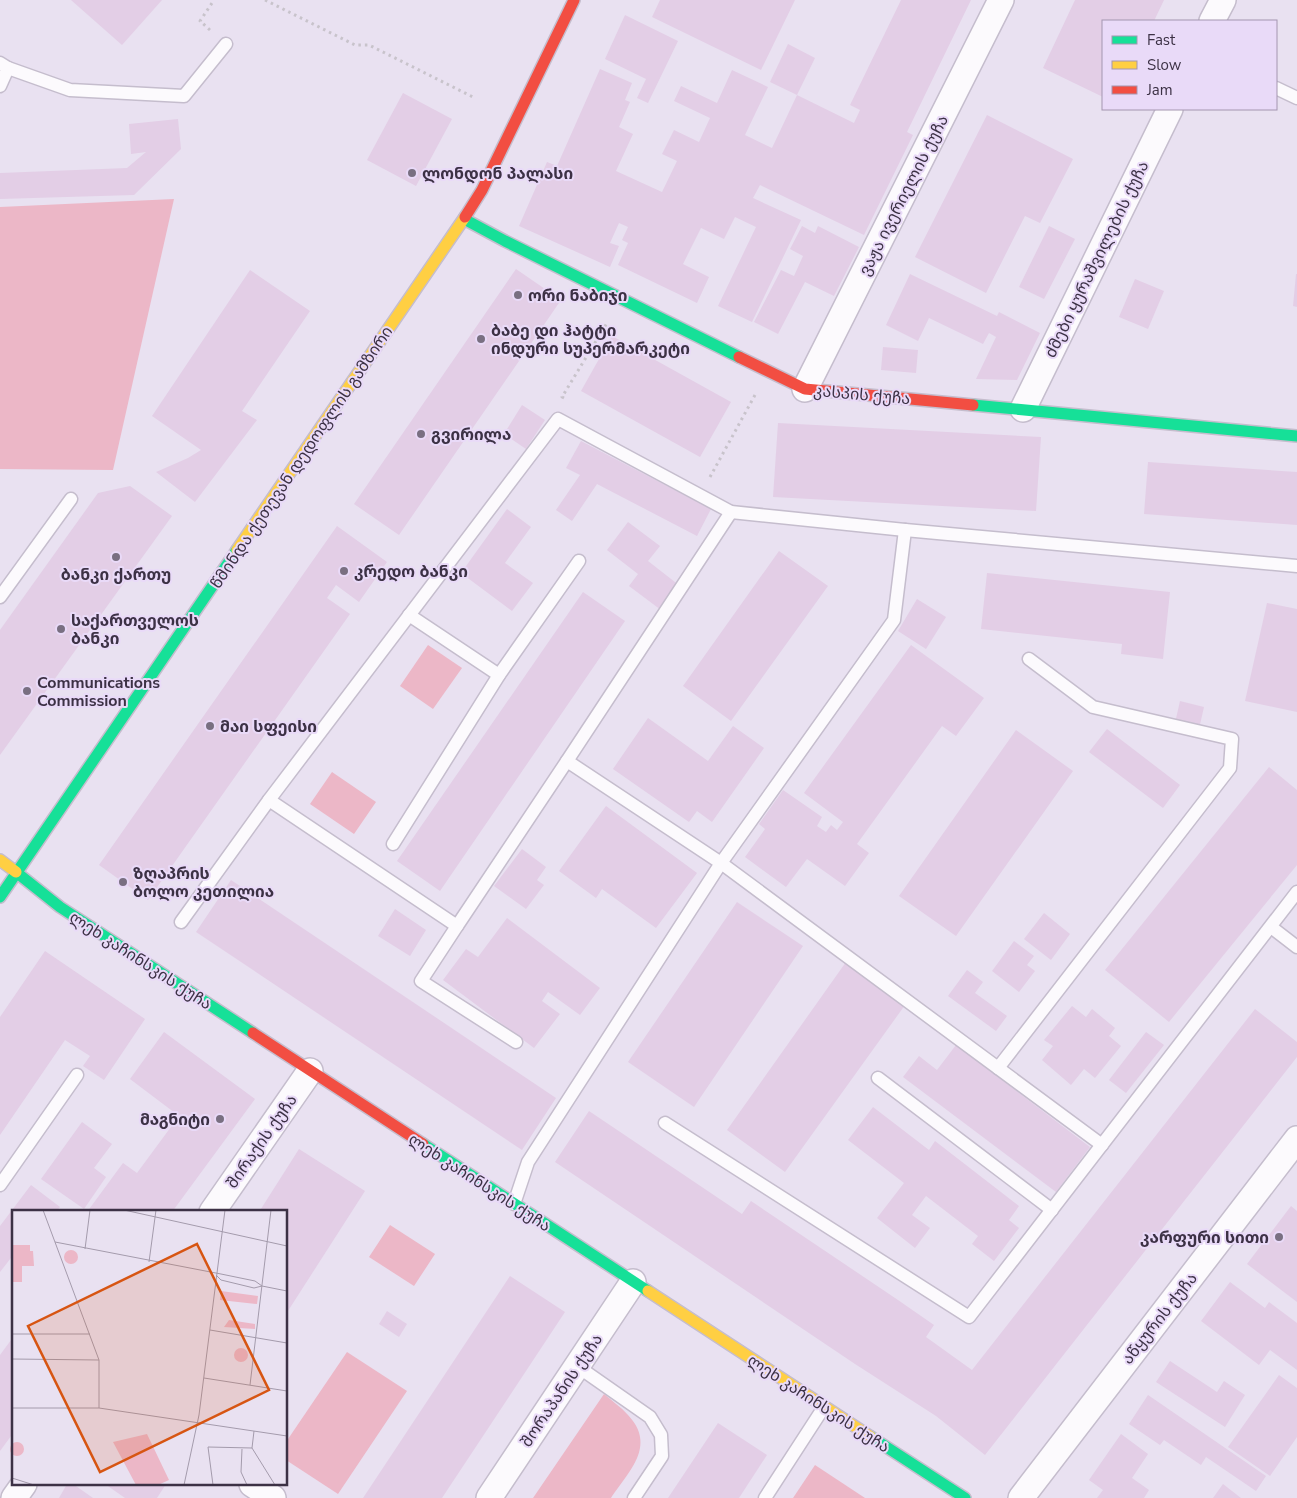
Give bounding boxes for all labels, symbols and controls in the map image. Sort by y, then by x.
legend [1102,20,1277,110]
text: Fast [1147,30,1176,50]
text: Slow [1147,55,1182,75]
text: Jam [1146,80,1173,100]
street label: ვაჟა ივერიელის ქუჩა [854,111,954,279]
street label: ძმები ყურაშვილების ქუჩა [1040,157,1154,362]
place label: ლონდონ პალასი [422,163,573,185]
marker: ლონდონ პალასი [406,167,418,179]
place label: ორი ნაბიჯი [528,285,627,307]
marker: ორი ნაბიჯი [512,289,524,301]
place label: ბაბე დი ჰატტი ინდური სუპერმარკეტი [491,320,690,360]
street label: წმინდა ქეთევან დედოფლის გამზირი [205,322,398,593]
marker: ბაბე დი ჰატტი ინდური სუპერმარკეტი [475,333,487,345]
street label: კასპის ქუჩა [813,380,911,410]
place label: გვირილა [431,424,511,446]
marker: გვირილა [415,428,427,440]
marker: ბანკი ქართუ [110,551,122,563]
place label: კრედო ბანკი [354,561,468,583]
place label: ბანკი ქართუ [61,564,171,586]
marker: კრედო ბანკი [338,565,350,577]
place label: საქართველოს ბანკი [71,610,199,650]
marker: საქართველოს ბანკი [55,623,67,635]
place label: Communications Commission [37,672,160,712]
marker: Communications Commission [21,685,33,697]
place label: მაი სფეისი [220,716,317,738]
marker: მაი სფეისი [204,720,216,732]
place label: ზღაპრის ბოლო კეთილია [133,863,274,903]
marker: ზღაპრის ბოლო კეთილია [117,876,129,888]
street label: ლეხ კაჩინსკის ქუჩა [65,907,216,1015]
street label: შირაქის ქუჩა [221,1090,302,1193]
place label: მაგნიტი [140,1109,210,1131]
marker: მაგნიტი [214,1113,226,1125]
street label: ლეხ კაჩინსკის ქუჩა [404,1129,555,1237]
inset map [12,1210,288,1486]
place label: კარფური სითი [1140,1227,1269,1249]
marker: კარფური სითი [1273,1231,1285,1243]
street label: აწყურის ქუჩა [1117,1268,1203,1369]
street label: შორაპანის ქუჩა [516,1330,608,1452]
street label: ლეხ კაჩინსკის ქუჩა [743,1350,894,1458]

